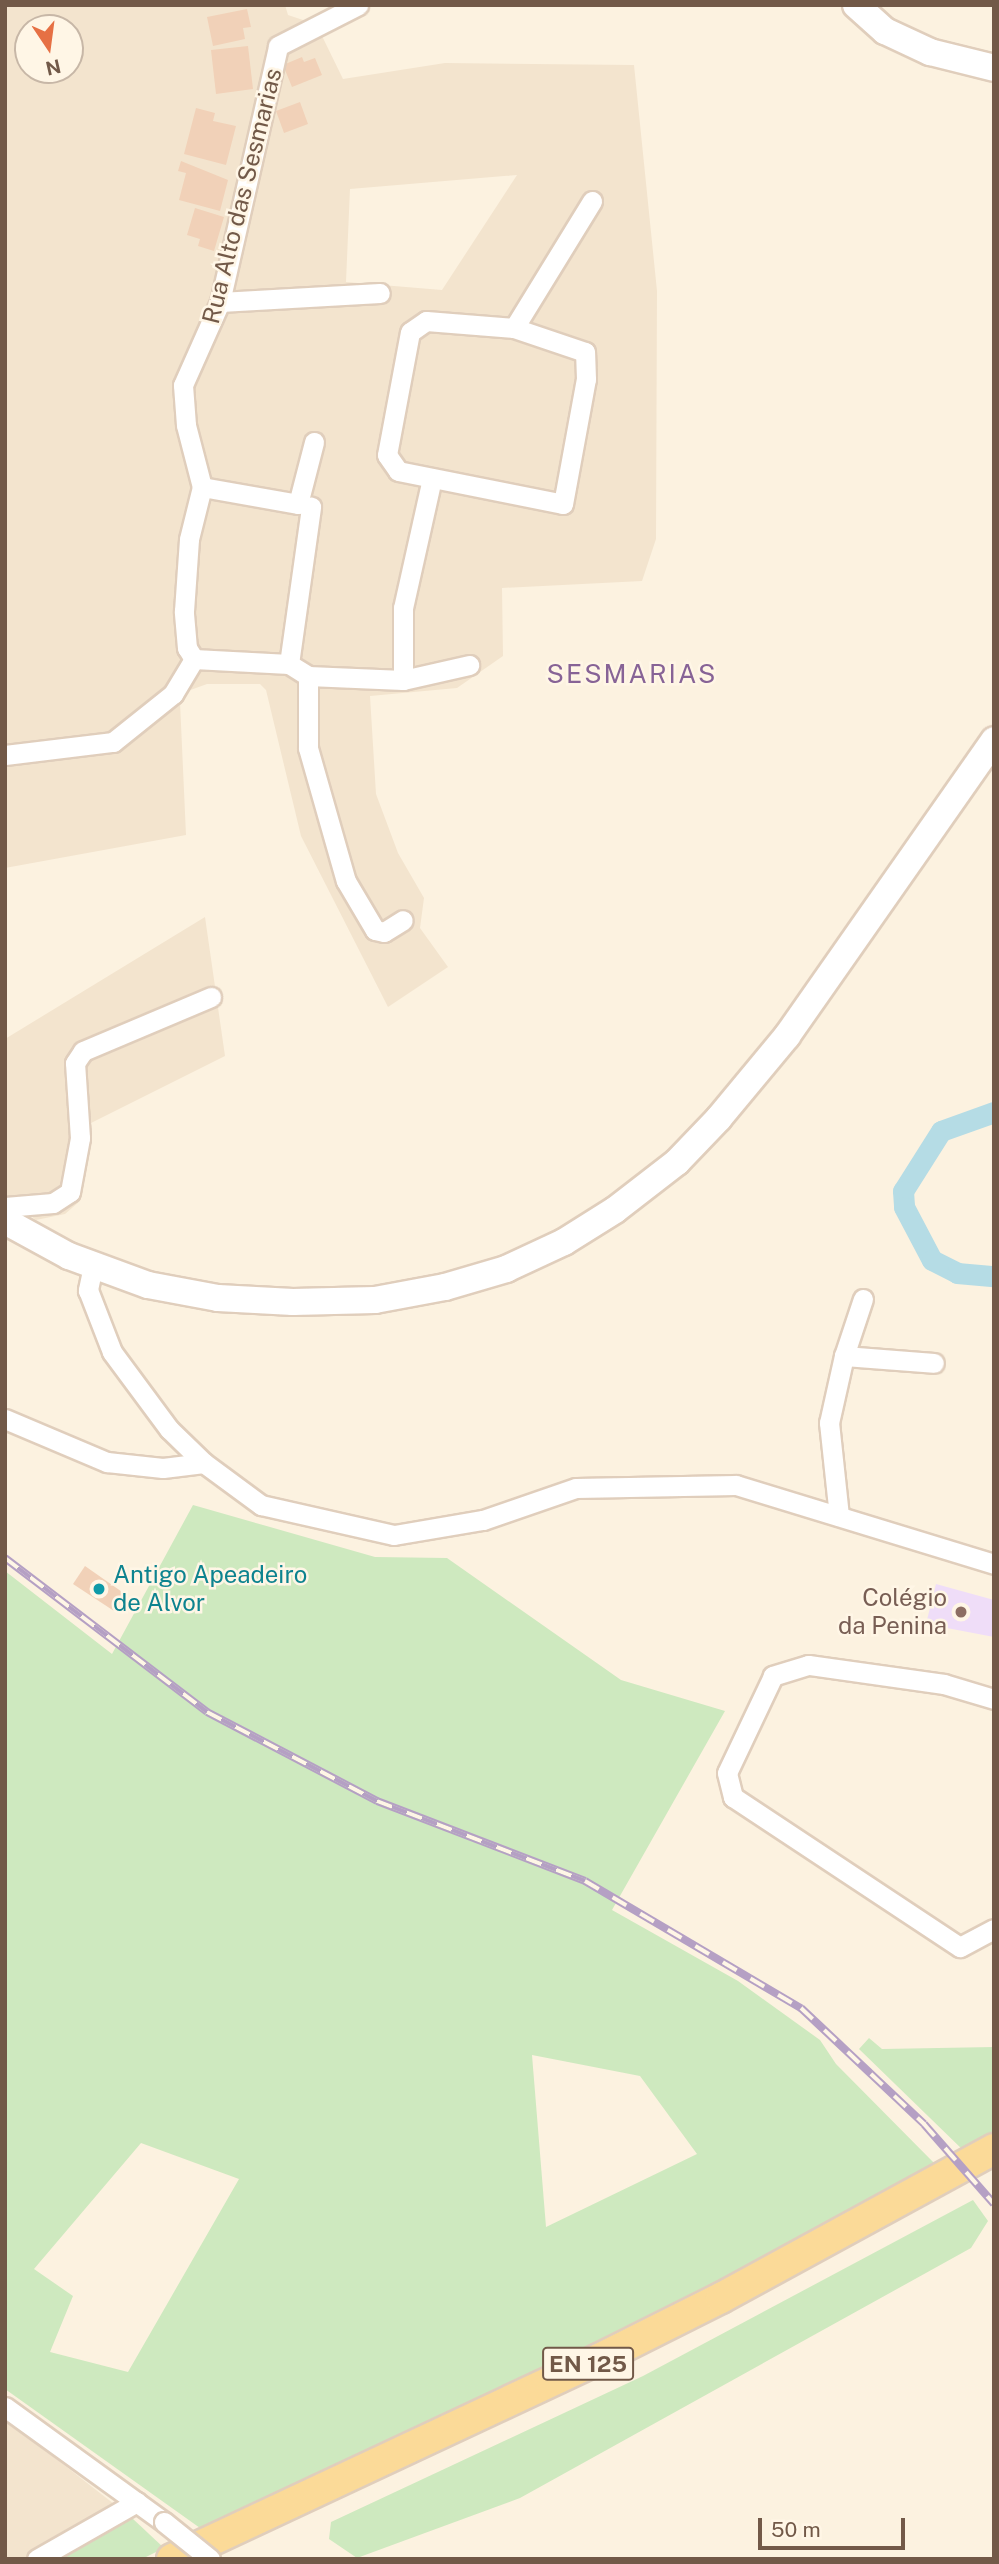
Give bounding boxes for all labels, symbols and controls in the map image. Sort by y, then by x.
north arrow [14,14,84,84]
text: N [44,55,63,80]
street label: Rua Alto das Sesmarias [196,65,288,327]
district label: SESMARIAS [548,658,716,690]
place label: Antigo Apeadeiro de Alvor [113,1561,307,1617]
marker: Antigo Apeadeiro de Alvor [91,1581,107,1597]
place label: Colégio da Penina [838,1584,947,1640]
marker: Colégio da Penina [953,1604,969,1620]
road number: EN 125 [541,2344,635,2384]
scale bar [761,2504,908,2548]
text: 50 m [771,2517,821,2542]

